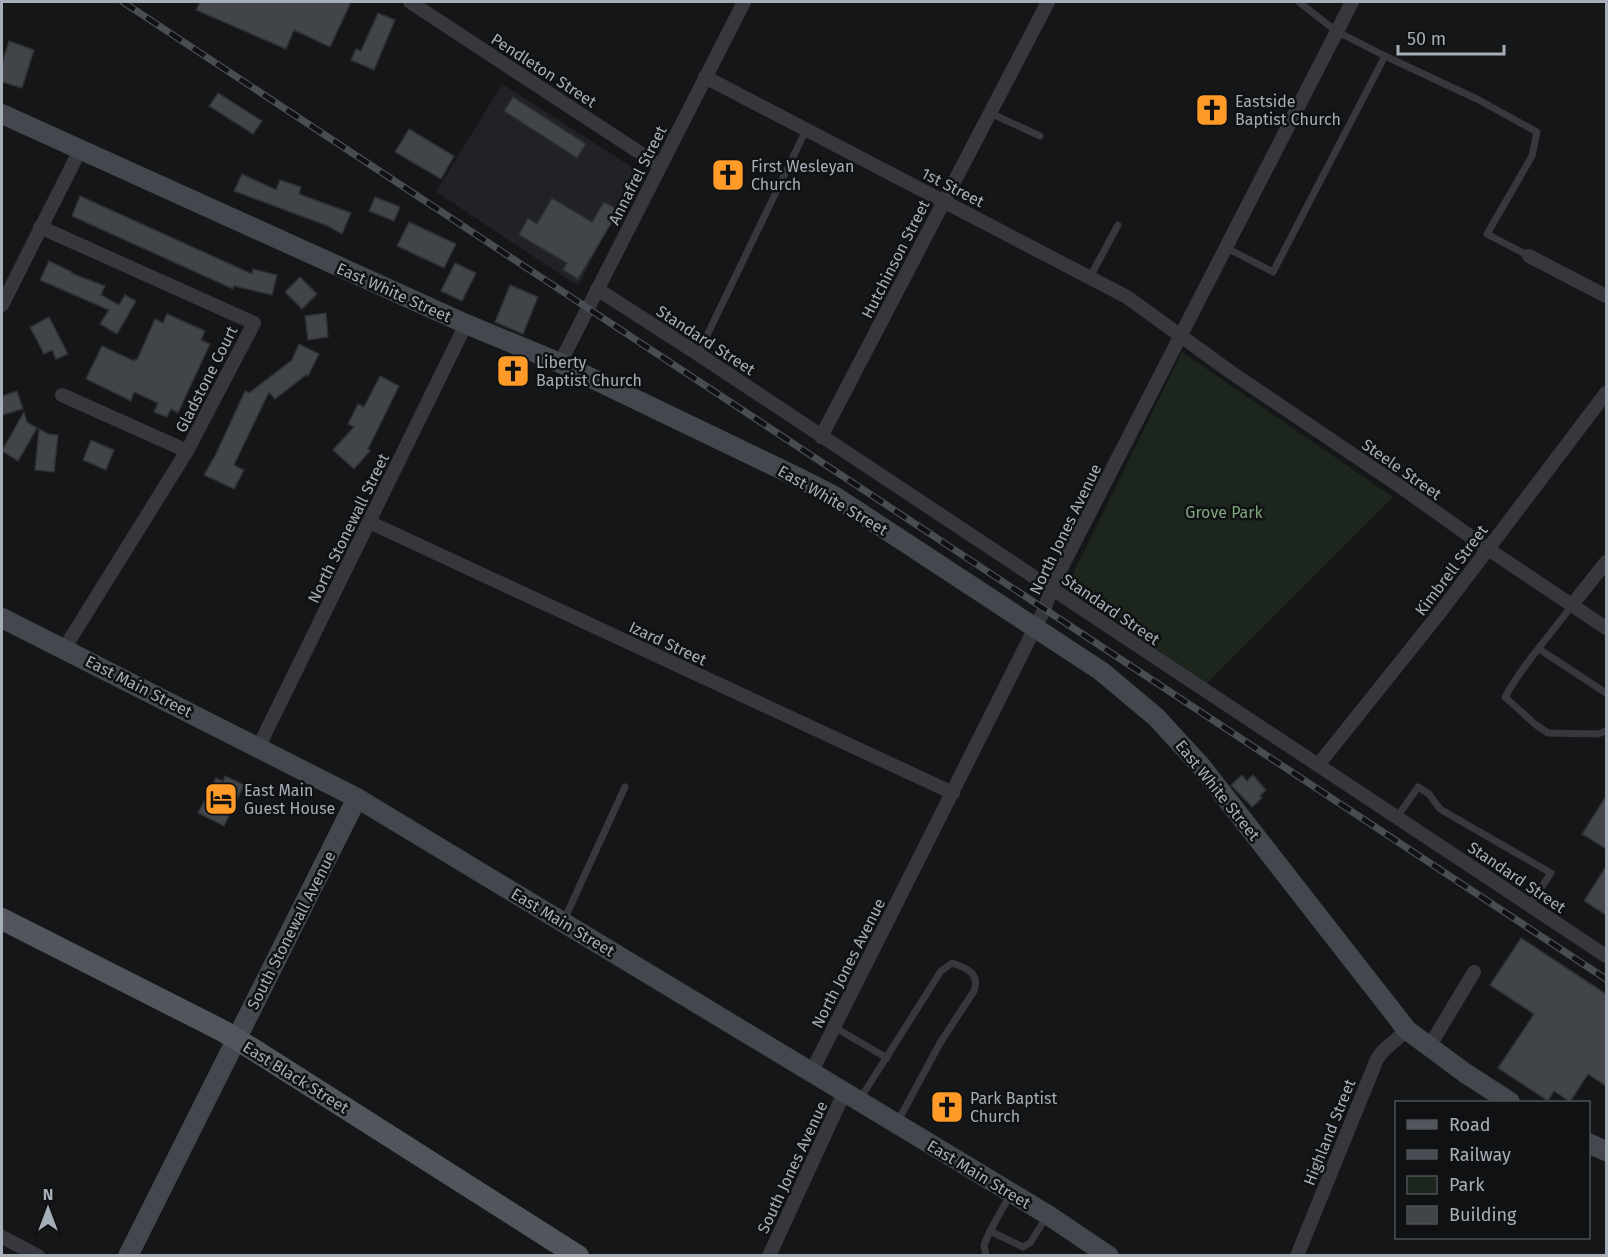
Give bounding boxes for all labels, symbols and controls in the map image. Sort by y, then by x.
scale bar [1398,18,1504,56]
text: 50 m [1407,28,1446,50]
street label: Pendleton Street [488,29,600,112]
church icon: Eastside Baptist Church [1194,92,1230,128]
place label: Eastside Baptist Church [1235,92,1341,129]
street label: Annafrel Street [604,122,671,228]
church icon: First Wesleyan Church [710,157,746,193]
place label: First Wesleyan Church [751,157,854,194]
street label: 1st Street [918,164,987,211]
street label: Hutchinson Street [857,197,934,322]
street label: East White Street [334,259,454,326]
street label: Standard Street [653,302,759,379]
street label: Gladstone Court [171,323,242,436]
church icon: Liberty Baptist Church [495,353,531,389]
place label: Liberty Baptist Church [536,353,642,390]
street label: Steele Street [1358,435,1445,504]
street label: North Stonewall Street [304,450,393,606]
street label: East White Street [775,461,891,540]
street label: North Jones Avenue [1026,461,1105,598]
park label: Grove Park [1185,503,1263,522]
street label: Kimbrell Street [1411,521,1492,619]
street label: Standard Street [1058,570,1163,649]
street label: Izard Street [626,617,710,670]
street label: East Main Street [82,651,195,722]
street label: East White Street [1171,736,1264,844]
hotel icon: East Main Guest House [203,781,239,817]
place label: East Main Guest House [244,781,335,818]
street label: Standard Street [1464,838,1569,917]
street label: South Stonewall Avenue [243,848,340,1013]
street label: East Main Street [508,884,618,961]
street label: North Jones Avenue [808,895,889,1031]
street label: East Black Street [239,1037,352,1118]
street label: Highland Street [1299,1076,1360,1188]
church icon: Park Baptist Church [929,1089,965,1125]
place label: Park Baptist Church [970,1089,1057,1126]
street label: South Jones Avenue [753,1098,831,1236]
legend [1395,1101,1590,1239]
text: Road [1449,1114,1491,1136]
street label: East Main Street [924,1136,1034,1213]
text: Railway [1449,1144,1511,1166]
text: Park [1449,1174,1485,1196]
north arrow [18,1179,78,1239]
text: N [43,1185,53,1204]
text: Building [1449,1204,1517,1226]

